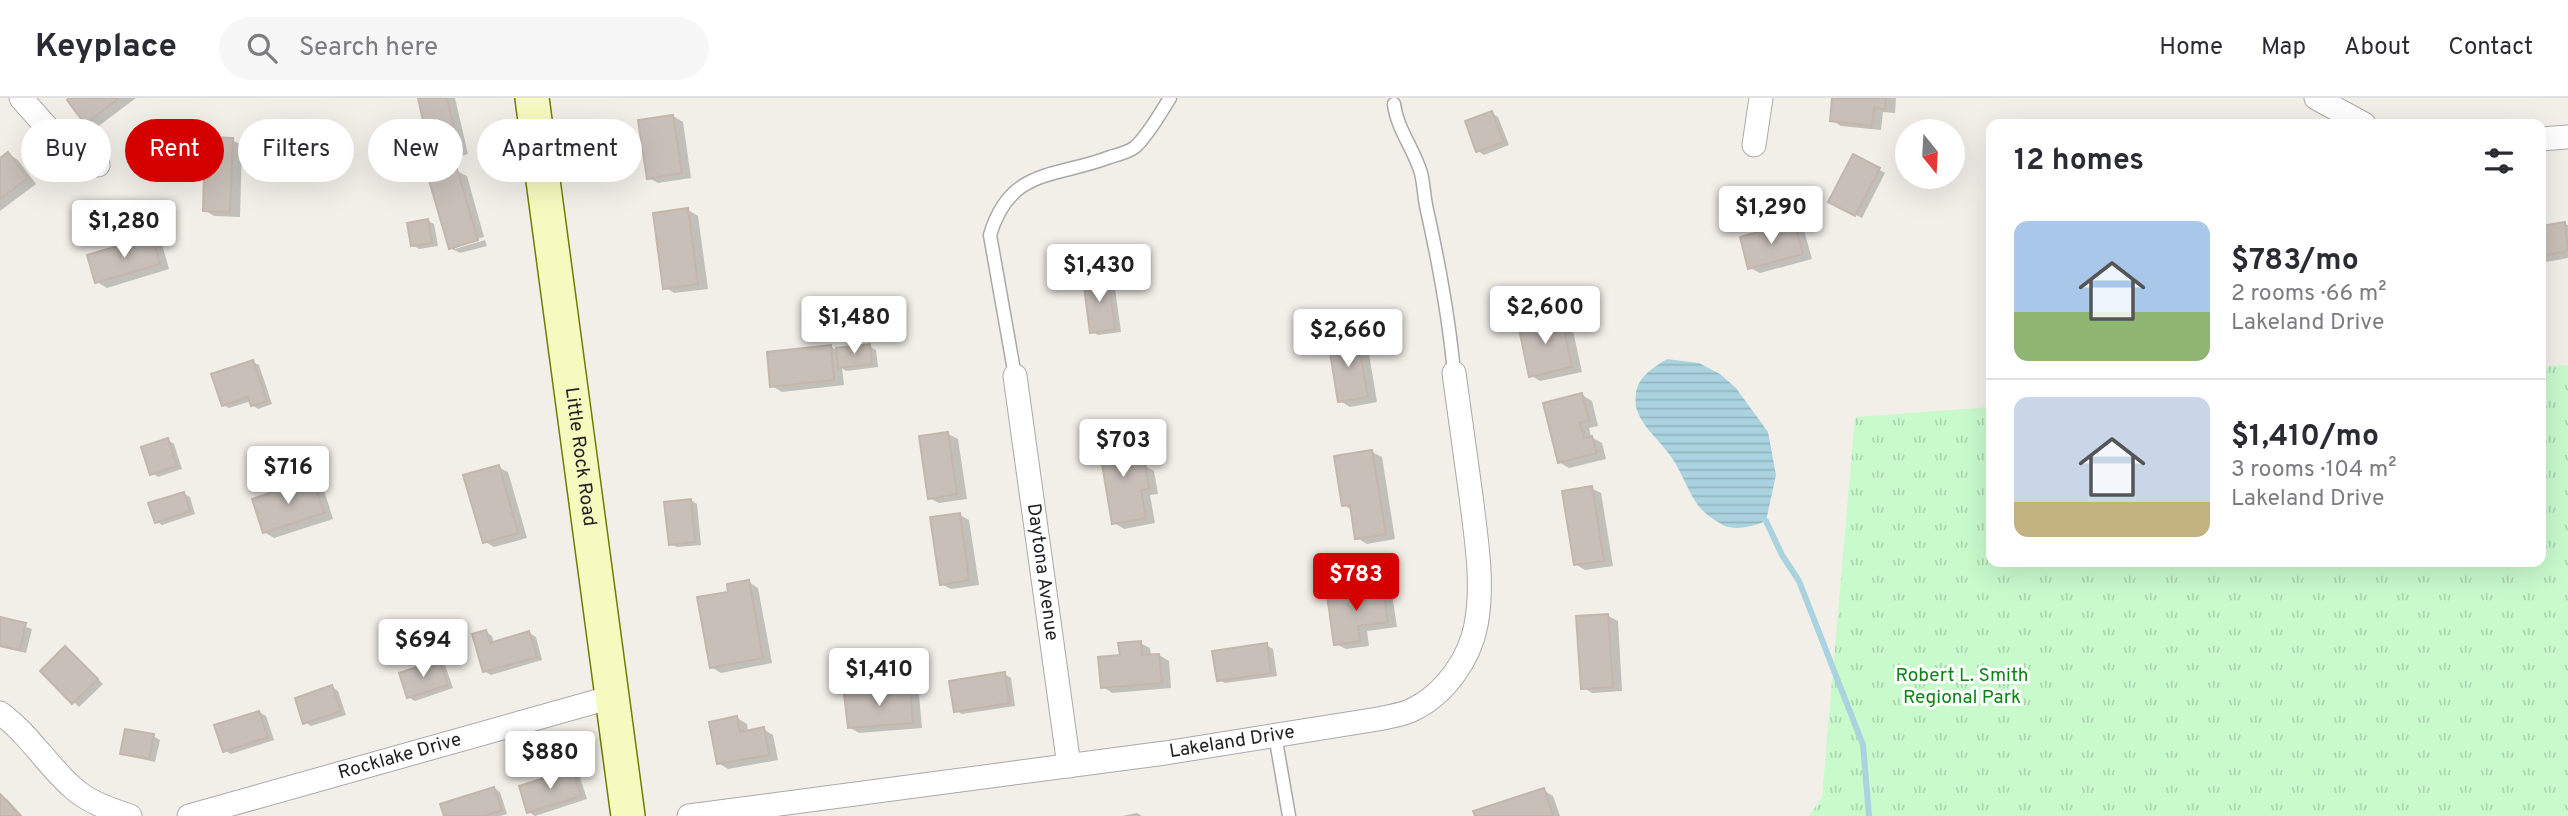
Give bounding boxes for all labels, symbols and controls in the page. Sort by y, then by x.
search box [219,17,709,80]
text: Keyplace [35,27,177,69]
icon: search [243,29,281,67]
text: Search here [299,32,438,65]
text: Home [2159,33,2223,63]
text: Map [2261,33,2306,63]
text: About [2344,33,2410,63]
text: Contact [2448,33,2533,63]
chip: Buy [21,119,111,182]
chip: Rent [125,119,224,182]
chip: Filters [238,119,354,182]
chip: New [368,119,463,182]
chip: Apartment [477,119,642,182]
north arrow [1895,119,1965,189]
map controls [1895,119,1965,189]
icon: filters [2480,142,2518,180]
text: 12 homes [2014,143,2144,180]
pin: $1,290 [1714,186,1828,246]
text: $1,290 [1735,194,1807,223]
pin: $1,280 [67,200,181,260]
text: $1,280 [88,208,160,237]
text: $783/mo [2231,243,2359,280]
pin: $1,430 [1042,244,1156,304]
icon: home [2070,249,2154,333]
text: $1,430 [1063,252,1135,281]
text: 2 rooms · 66 m² [2231,280,2387,309]
pin: $2,600 [1488,286,1602,346]
text: $2,600 [1506,294,1584,323]
pin: $1,480 [797,296,911,356]
text: $1,480 [817,304,891,333]
text: Lakeland Drive [2231,309,2384,338]
pin: $2,660 [1291,310,1405,369]
text: $2,660 [1309,317,1387,346]
street label: Little Rock Road [559,386,601,528]
text: $1,410/mo [2231,419,2379,456]
pin: $703 [1082,420,1164,479]
icon: home [2070,425,2154,509]
text: $703 [1095,427,1151,456]
pin: $716 [247,446,329,506]
text: $716 [263,454,313,483]
text: 3 rooms · 104 m² [2231,456,2396,485]
text: Lakeland Drive [2231,485,2384,514]
street label: Daytona Avenue [1021,502,1064,642]
pin: $783 [1315,554,1397,613]
text: $783 [1329,561,1383,590]
pin: $694 [382,620,464,679]
text: $694 [395,627,451,656]
pin: $1,410 [822,648,936,708]
text: $1,410 [845,656,913,685]
park label: Robert L. Smith Regional Park [1896,664,2028,710]
street label: Lakeland Drive [1167,720,1297,764]
street label: Rocklake Drive [335,728,464,785]
pin: $880 [509,732,591,791]
text: $880 [521,739,579,768]

